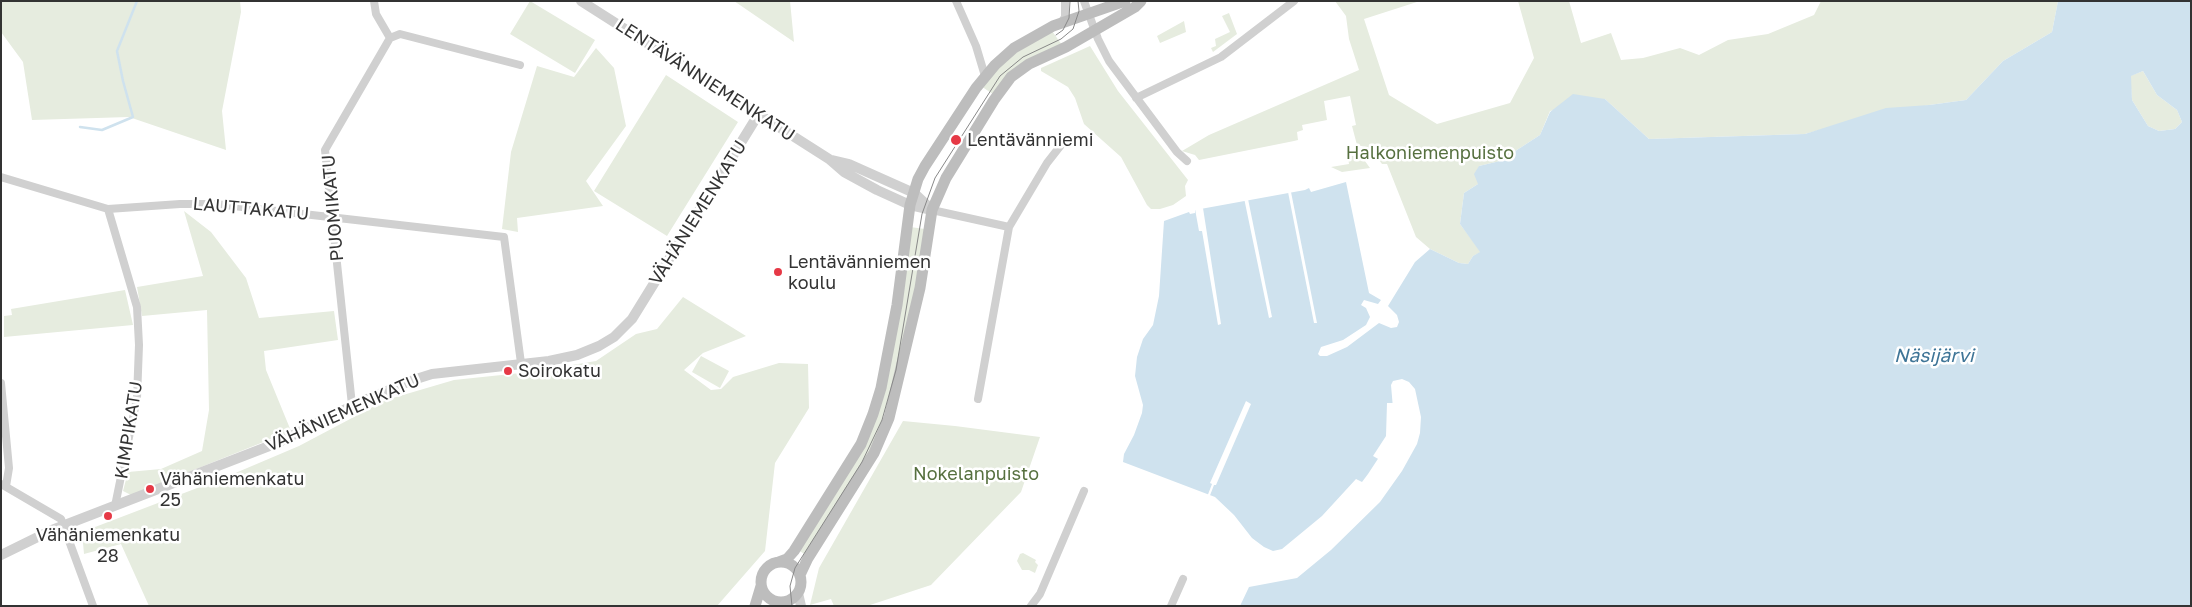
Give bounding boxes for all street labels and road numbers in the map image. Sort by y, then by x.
street label: LENTÄVÄNNIEMENKATU [611,14,799,146]
street label: VÄHÄNIEMENKATU [645,137,751,289]
street label: PUOMIKATU [318,154,348,262]
street label: LAUTTAKATU [192,193,310,225]
street label: VÄHÄNIEMENKATU [263,369,423,457]
street label: KIMPIKATU [111,380,147,480]

